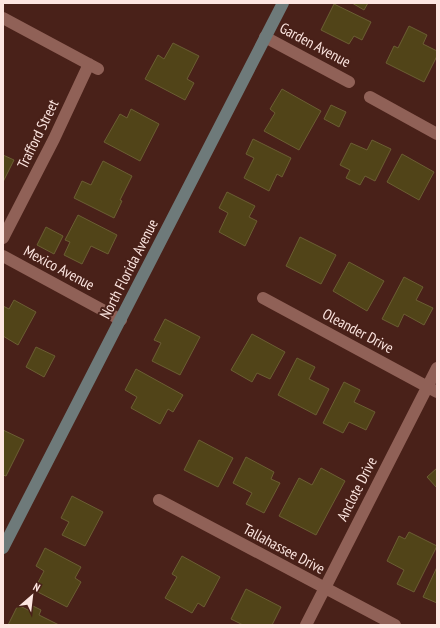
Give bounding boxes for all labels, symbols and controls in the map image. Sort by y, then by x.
street label: Garden Avenue [277,18,354,71]
street label: Trafford Street [13,96,62,171]
street label: North Florida Avenue [95,216,162,322]
street label: Mexico Avenue [21,241,98,294]
street label: Oleander Drive [319,304,397,357]
street label: Anclote Drive [332,453,381,524]
street label: Tallahassee Drive [240,519,328,578]
north arrow [12,576,52,616]
text: N [31,580,43,595]

